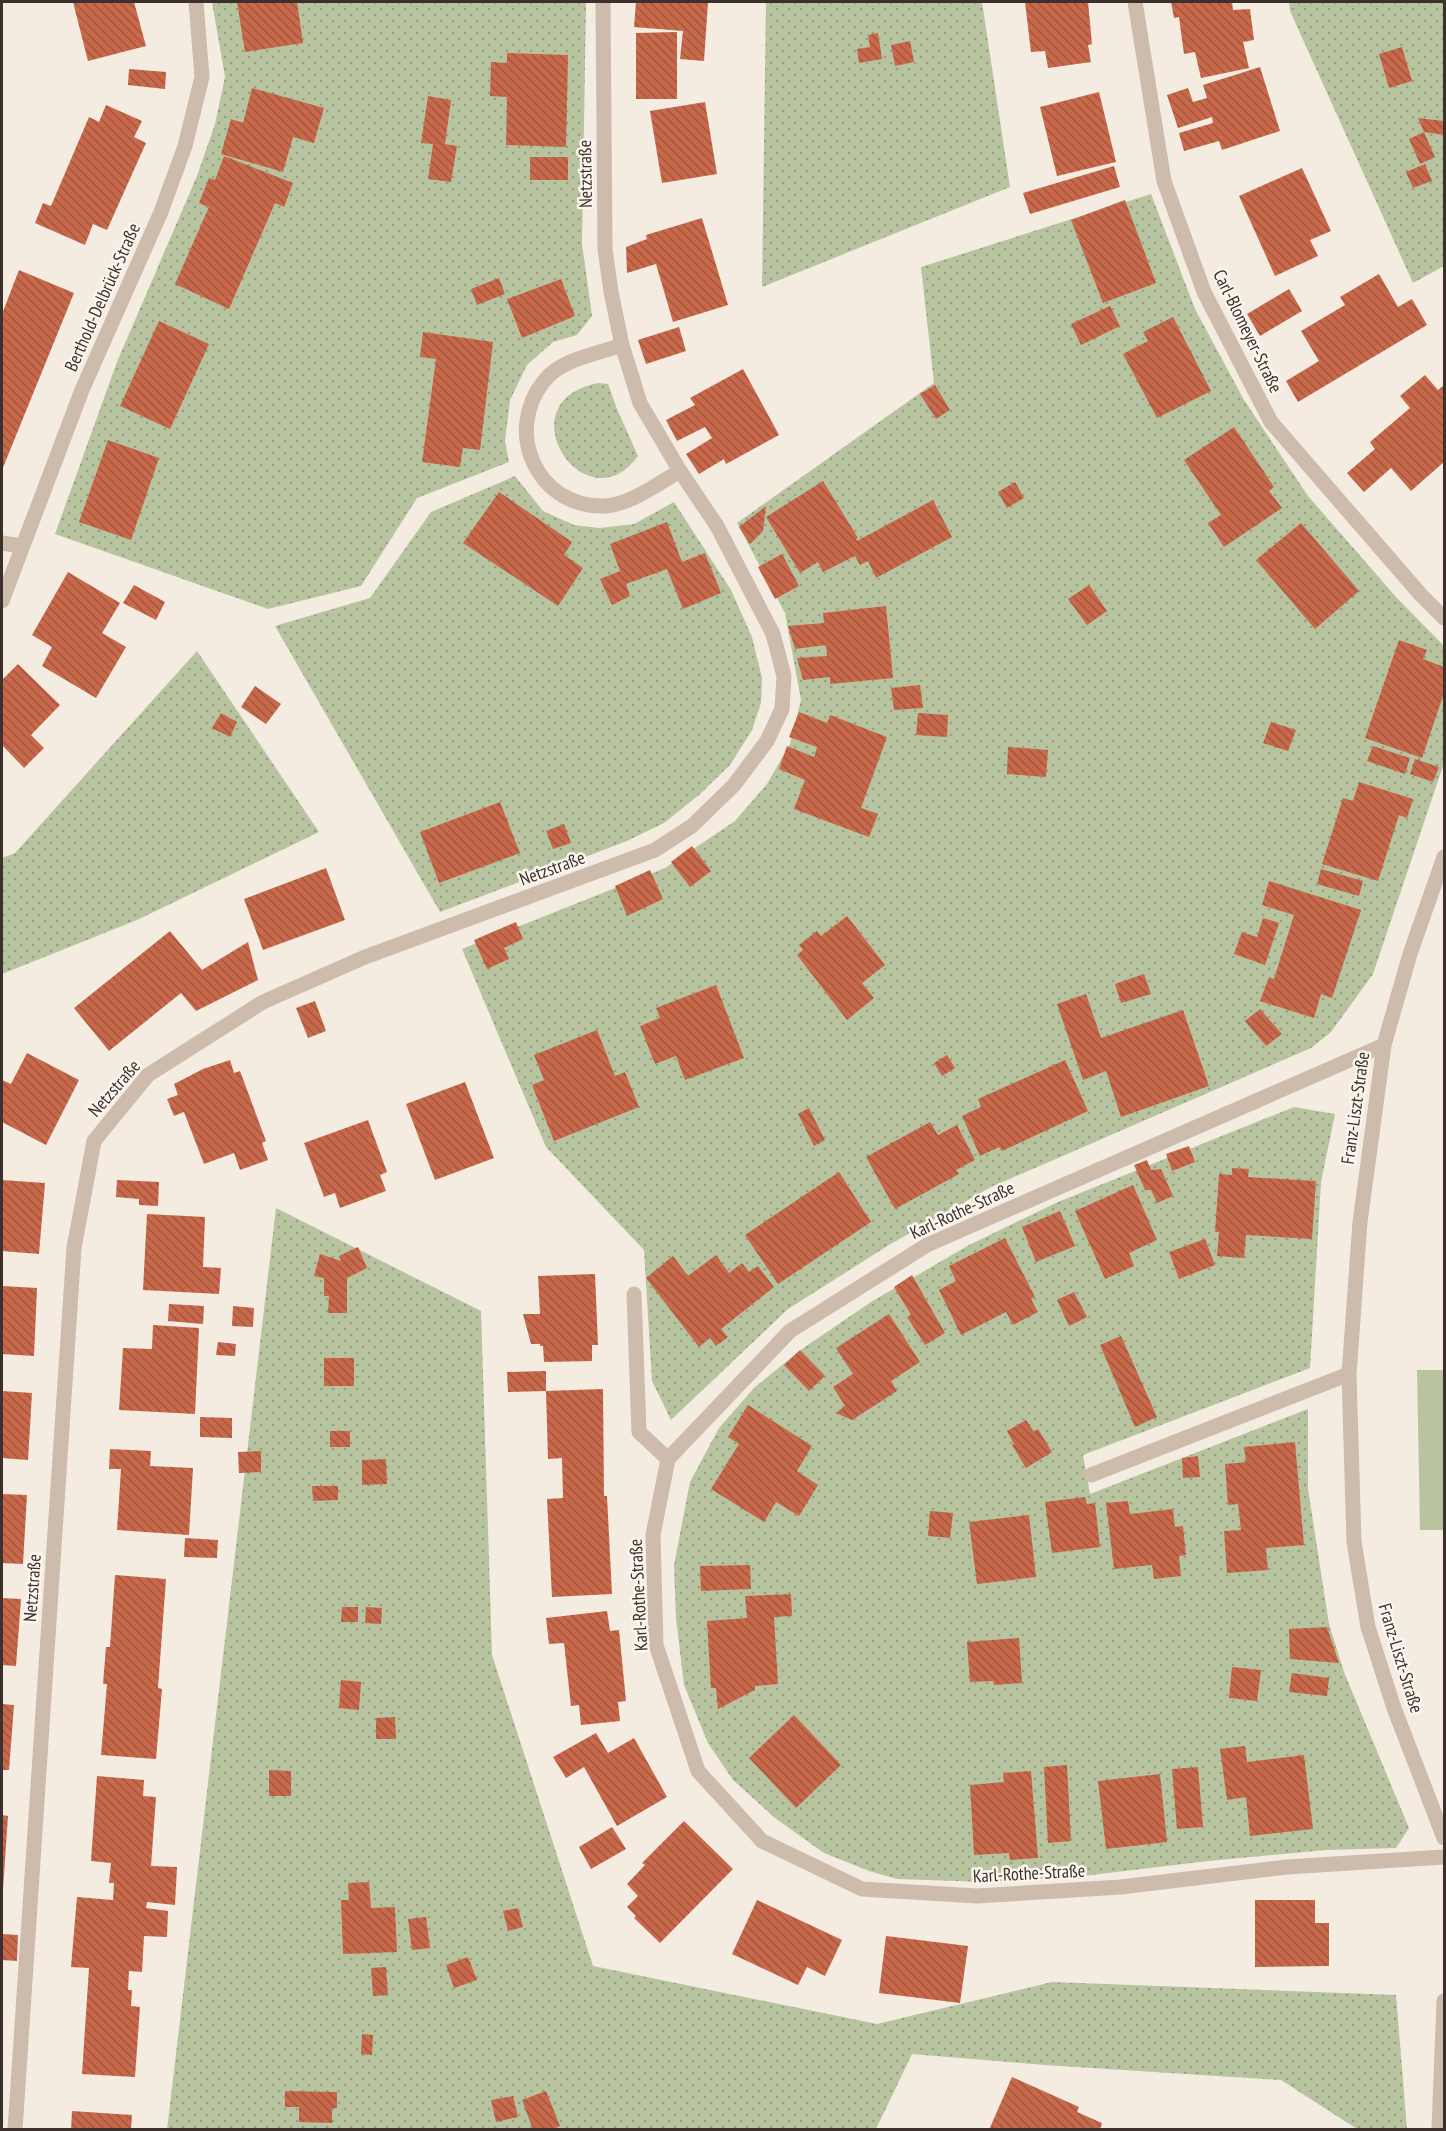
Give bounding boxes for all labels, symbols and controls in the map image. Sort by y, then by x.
street label: Netzstraße [573,140,597,208]
street label: Berthold-Delbrück-Straße [59,219,145,375]
street label: Carl-Blomeyer-Straße [1208,266,1288,396]
street label: Netzstraße [516,846,588,890]
street label: Franz-Liszt-Straße [1336,1050,1374,1166]
street label: Netzstraße [83,1055,145,1121]
street label: Karl-Rothe-Straße [906,1176,1018,1244]
street label: Karl-Rothe-Straße [624,1538,652,1652]
street label: Netzstraße [18,1553,46,1623]
street label: Franz-Liszt-Straße [1373,1600,1429,1716]
street label: Karl-Rothe-Straße [972,1859,1086,1887]

